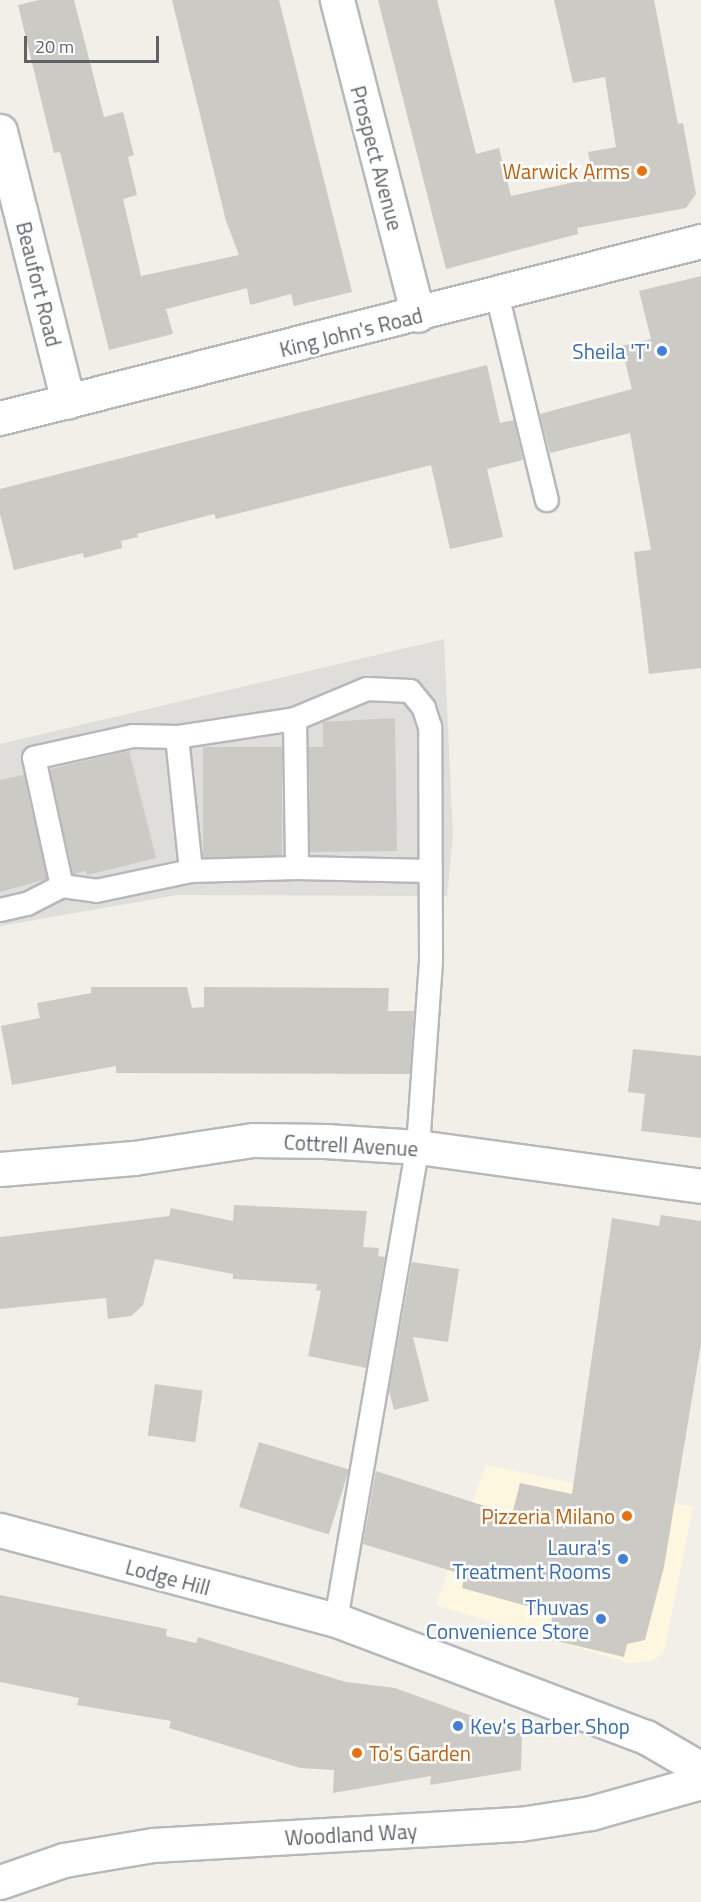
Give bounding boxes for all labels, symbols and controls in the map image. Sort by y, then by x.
scale bar [27,24,162,62]
text: 20 m [35,33,74,60]
street label: Prospect Avenue [346,83,408,233]
place label: Warwick Arms [502,158,630,184]
marker: Warwick Arms [635,164,649,178]
street label: Beaufort Road [11,219,67,349]
street label: King John's Road [277,302,425,362]
place label: Sheila 'T' [572,338,650,364]
marker: Sheila 'T' [655,344,669,358]
street label: Cottrell Avenue [283,1129,419,1161]
place label: Pizzeria Milano [481,1503,615,1529]
marker: Pizzeria Milano [620,1509,634,1523]
place label: Laura's Treatment Rooms [453,1534,611,1584]
marker: Laura's Treatment Rooms [616,1552,630,1566]
street label: Lodge Hill [123,1554,213,1600]
place label: Thuvas Convenience Store [426,1594,589,1644]
marker: Thuvas Convenience Store [594,1612,608,1626]
place label: Kev's Barber Shop [470,1713,630,1739]
marker: Kev's Barber Shop [451,1719,465,1733]
place label: To's Garden [369,1740,471,1766]
marker: To's Garden [350,1746,364,1760]
street label: Woodland Way [284,1818,418,1850]

